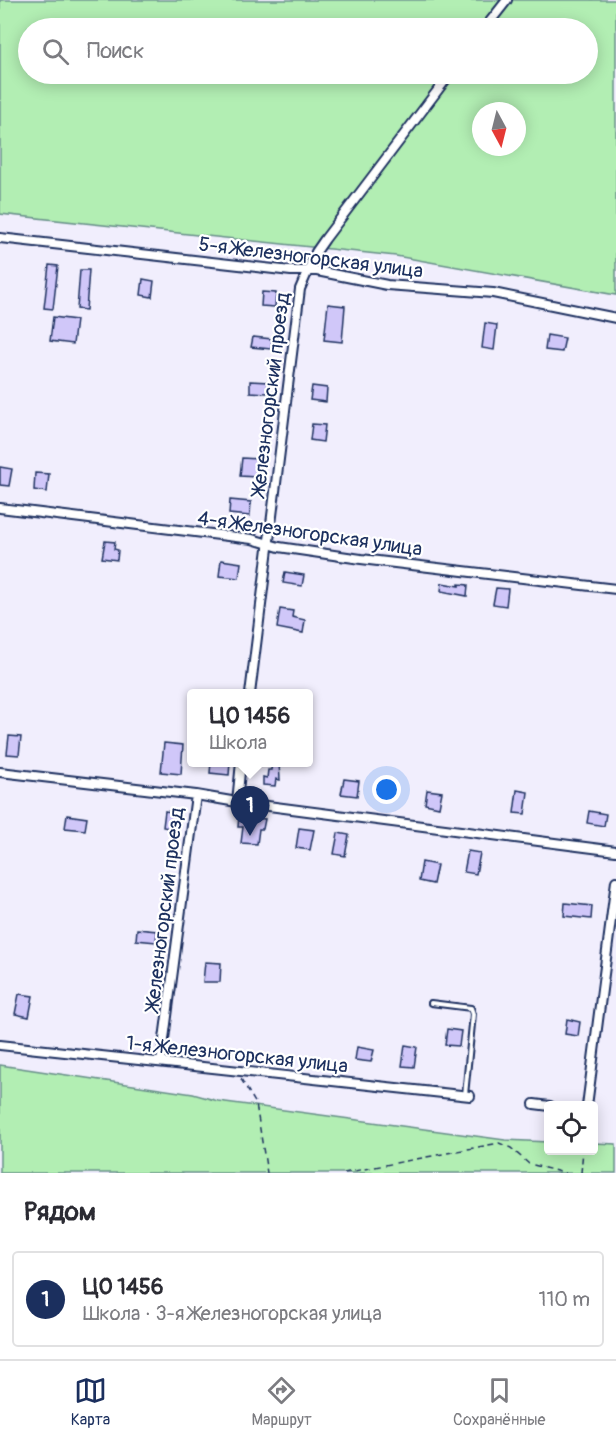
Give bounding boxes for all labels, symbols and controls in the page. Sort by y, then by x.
search box [18,18,598,84]
icon: search [39,35,72,68]
text: Поиск [87,37,144,65]
north arrow [472,102,526,156]
street label: 5-я Железногорская улица [197,231,425,284]
street label: Железногорский проезд [245,291,295,500]
street label: 4-я Железногорская улица [196,505,424,562]
popup [187,689,313,767]
text: ЦО 1456 [210,702,290,730]
text: Школа [210,730,267,755]
your location [372,775,401,804]
pin: 1 [230,786,270,836]
street label: Железногорский проезд [139,806,189,1015]
street label: 1-я Железногорская улица [125,1030,349,1079]
map controls [544,1101,598,1155]
button: locate [544,1101,598,1155]
text: Рядом [24,1196,96,1228]
text: ЦО 1456 [83,1273,163,1301]
text: 1 [42,1287,49,1312]
text: 110 m [539,1287,590,1312]
text: Школа · 3-я Железногорская улица [83,1301,382,1326]
tab: Карта [71,1374,110,1430]
tab: Маршрут [252,1374,312,1430]
tab: Сохранённые [453,1374,545,1430]

